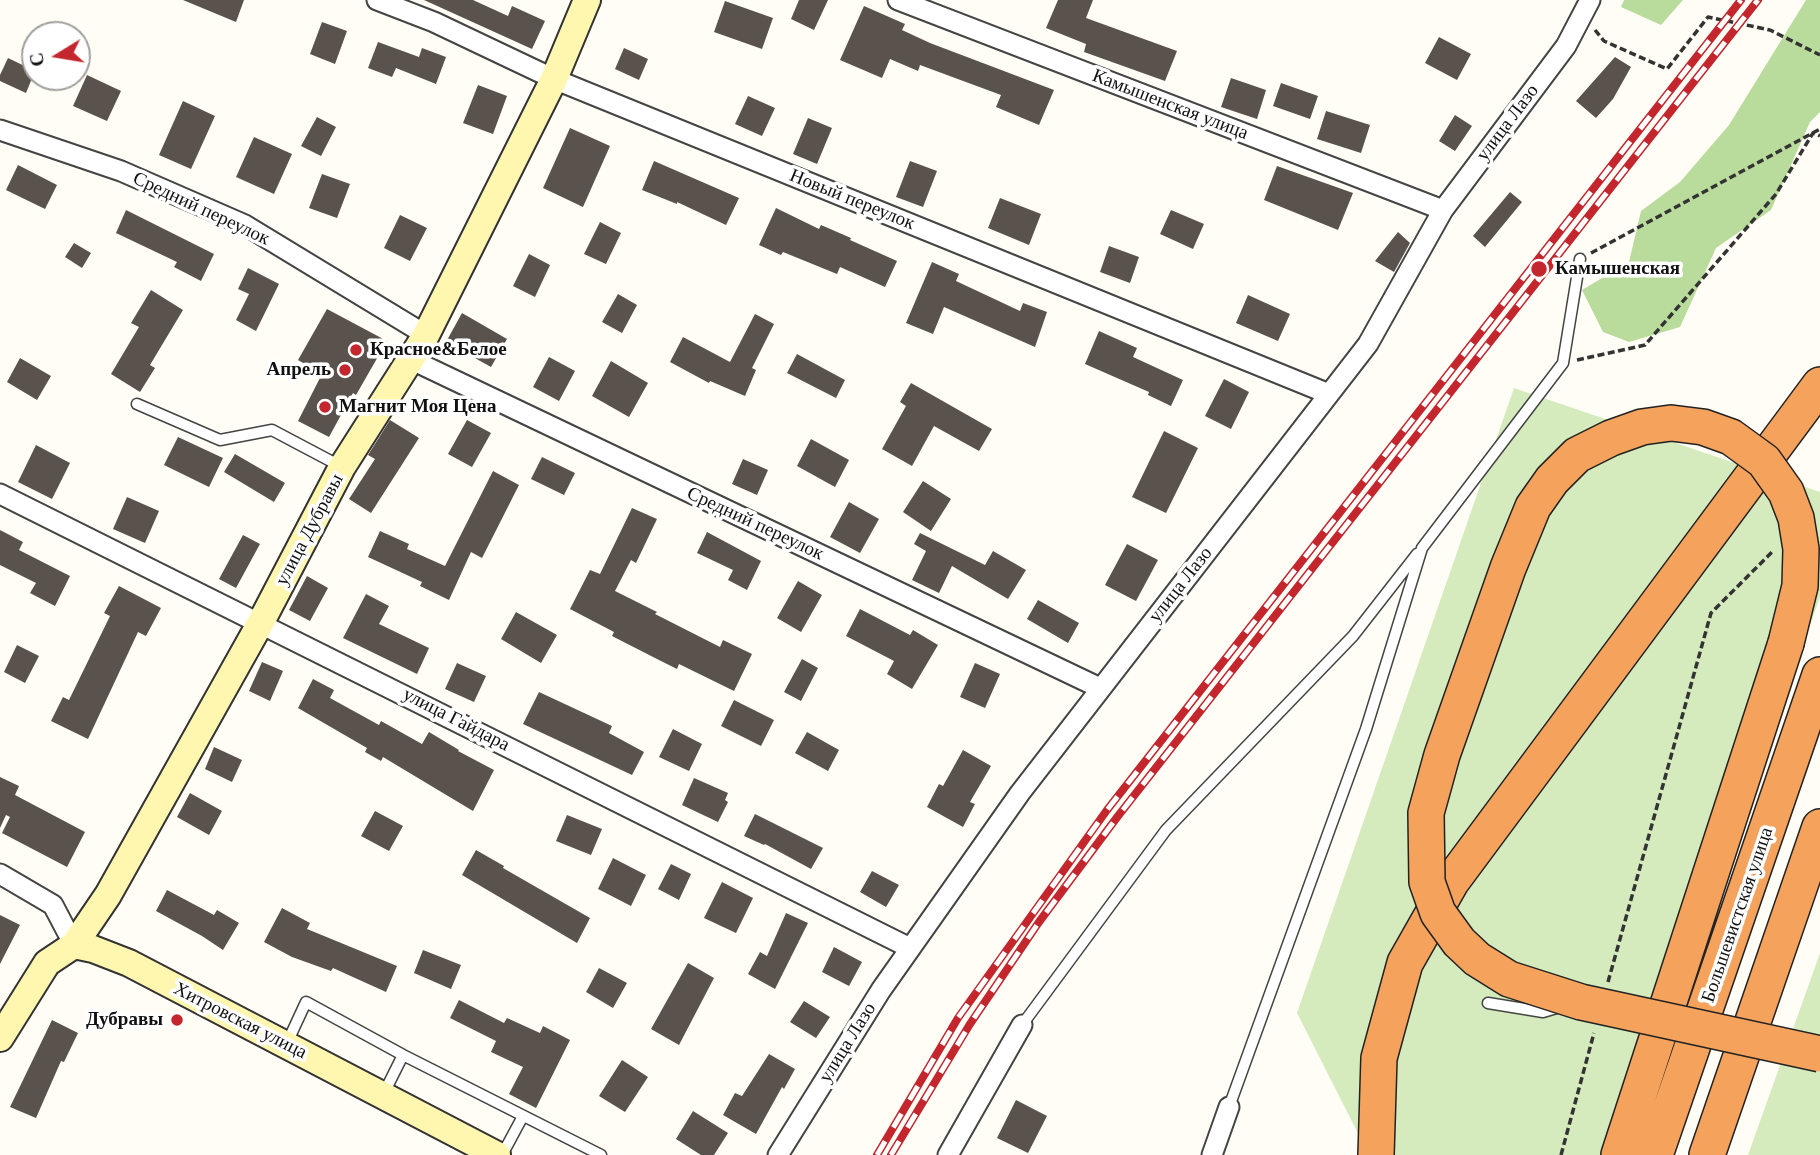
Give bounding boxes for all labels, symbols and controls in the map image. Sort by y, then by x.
north arrow [21,21,91,91]
text: С [25,51,48,68]
street label: Камышенская улица [1089,65,1251,145]
street label: улица Лазо [1472,80,1544,166]
street label: Новый переулок [786,165,918,235]
street label: Средний переулок [129,167,273,251]
place label: Камышенская [1555,258,1680,280]
marker: Камышенская [1529,259,1549,279]
place label: Красное&Белое [370,339,507,361]
marker: Красное&Белое [348,342,364,358]
place label: Апрель [267,359,331,381]
marker: Апрель [337,362,353,378]
place label: Магнит Моя Цена [339,396,497,418]
marker: Магнит Моя Цена [317,399,333,415]
street label: улица Дубравы [271,470,349,590]
street label: Средний переулок [683,482,827,566]
street label: улица Лазо [1144,543,1218,627]
street label: улица Гайдара [399,683,513,757]
street label: Большевистская улица [1697,824,1779,1006]
street label: Хитровская улица [170,978,310,1064]
street label: улица Лазо [815,999,881,1087]
place label: Дубравы [86,1009,163,1031]
marker: Дубравы [169,1012,185,1028]

